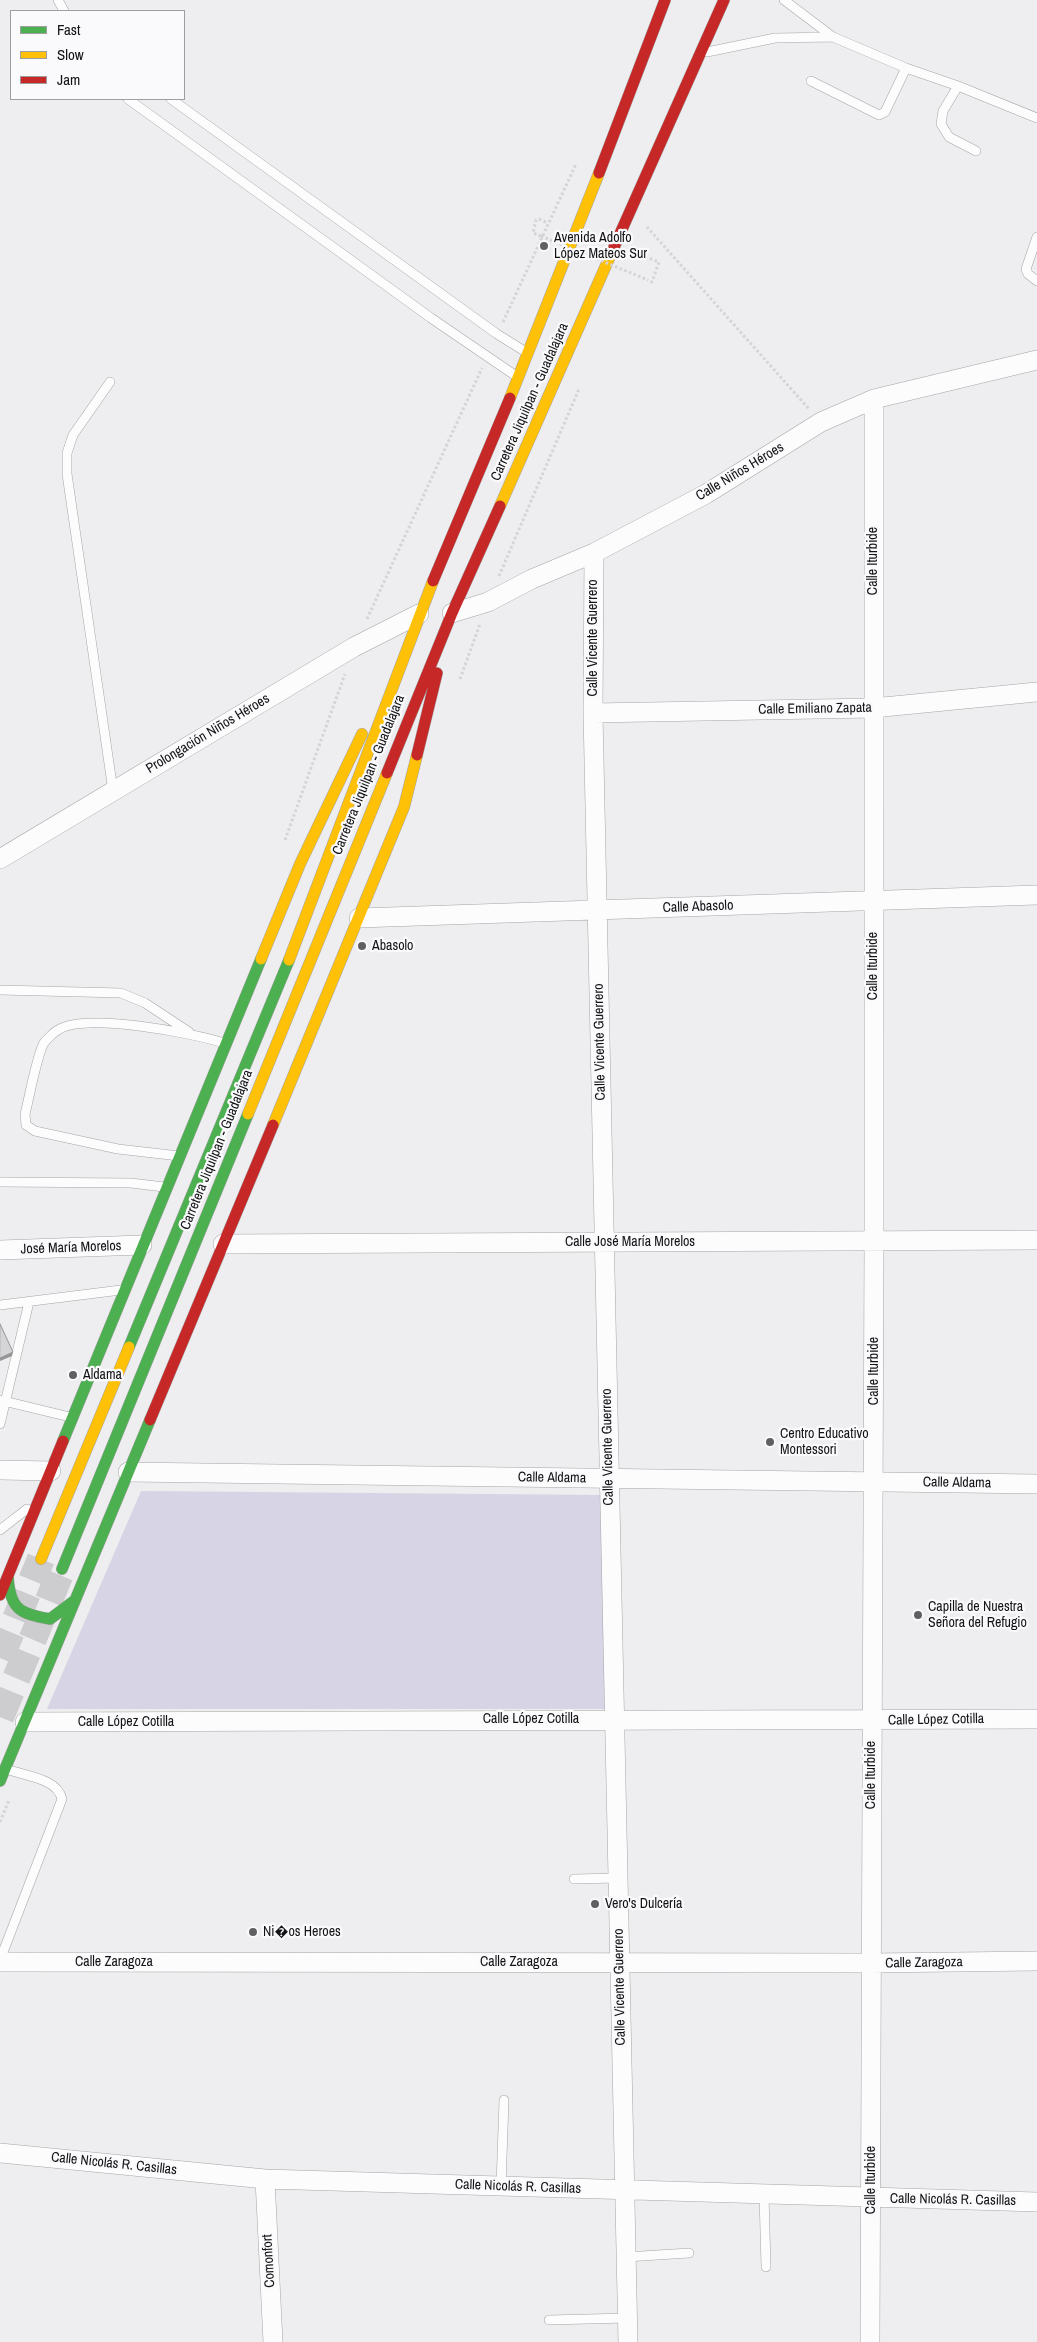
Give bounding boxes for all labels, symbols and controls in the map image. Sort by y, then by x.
legend [10,10,185,100]
text: Fast [57,19,80,40]
text: Slow [57,44,84,65]
text: Jam [57,69,80,90]
place label: Avenida Adolfo López Mateos Sur [554,230,647,262]
marker: Avenida Adolfo López Mateos Sur [538,240,550,252]
street label: Carretera Jiquilpan - Guadalajara [488,320,572,484]
street label: Calle Niños Héroes [693,439,787,505]
street label: Calle Iturbide [865,527,881,595]
street label: Calle Vicente Guerrero [585,579,601,697]
street label: Prolongación Niños Héroes [143,690,273,778]
street label: Carretera Jiquilpan - Guadalajara [329,693,409,857]
street label: Calle Emiliano Zapata [758,700,872,718]
street label: Calle Abasolo [662,897,734,917]
street label: Calle Iturbide [865,932,881,1000]
place label: Abasolo [372,938,413,954]
marker: Abasolo [356,940,368,952]
street label: Calle Vicente Guerrero [591,983,609,1101]
street label: Carretera Jiquilpan - Guadalajara [177,1068,257,1232]
street label: Calle José María Morelos [565,1234,695,1250]
street label: José María Morelos [20,1238,122,1258]
street label: Calle Iturbide [866,1337,882,1405]
place label: Aldama [83,1367,122,1383]
marker: Aldama [67,1369,79,1381]
street label: Calle Vicente Guerrero [599,1388,617,1506]
place label: Centro Educativo Montessori [780,1426,869,1458]
marker: Centro Educativo Montessori [764,1436,776,1448]
street label: Calle Aldama [518,1469,586,1487]
street label: Calle Aldama [923,1474,991,1492]
place label: Capilla de Nuestra Señora del Refugio [928,1599,1027,1631]
marker: Capilla de Nuestra Señora del Refugio [912,1609,924,1621]
street label: Calle López Cotilla [483,1711,579,1727]
street label: Calle López Cotilla [888,1711,984,1729]
street label: Calle López Cotilla [78,1714,174,1730]
street label: Calle Iturbide [863,1741,879,1809]
place label: Vero's Dulcería [605,1896,682,1912]
marker: Vero's Dulcería [589,1898,601,1910]
place label: Ni�os Heroes [263,1924,341,1940]
marker: Ni�os Heroes [247,1926,259,1938]
street label: Calle Vicente Guerrero [611,1928,629,2046]
street label: Calle Zaragoza [75,1954,153,1970]
street label: Calle Zaragoza [480,1954,558,1970]
street label: Calle Zaragoza [885,1954,963,1972]
street label: Calle Iturbide [863,2146,879,2214]
street label: Calle Nicolás R. Casillas [50,2149,178,2179]
street label: Calle Nicolás R. Casillas [455,2176,581,2198]
street label: Calle Nicolás R. Casillas [890,2190,1016,2210]
street label: Comonfort [259,2234,279,2288]

